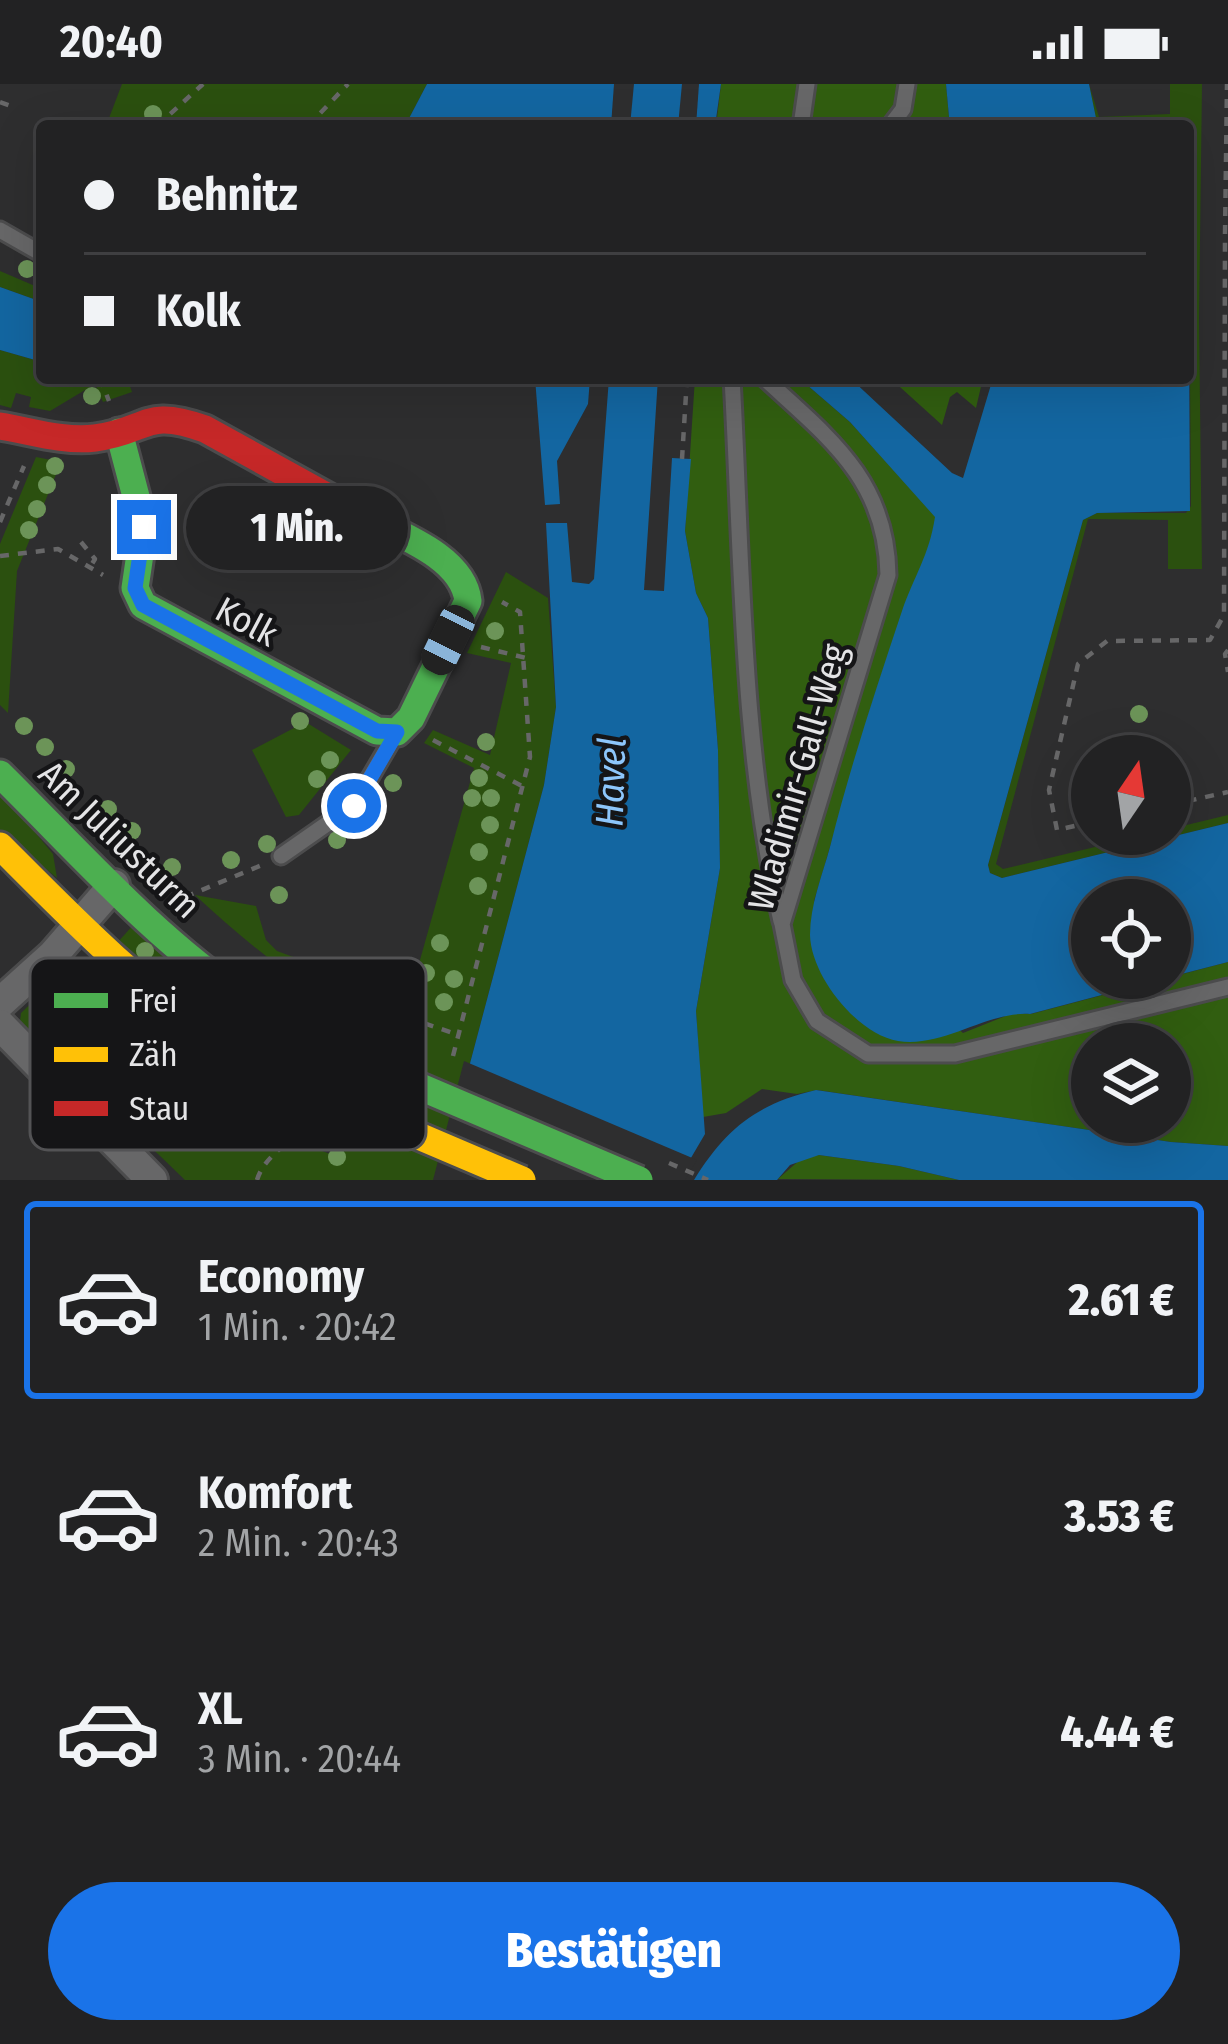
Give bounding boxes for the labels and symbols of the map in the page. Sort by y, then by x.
callout: 1 Min. [186,485,408,569]
route end [117,500,171,554]
street label: Kolk [208,587,285,656]
car [416,600,480,680]
street label: Wladimir-Gall-Weg [739,639,857,915]
north arrow [1071,735,1191,855]
water label: Havel [586,736,636,828]
street label: Am Juliusturm [29,752,209,928]
route start [327,779,381,833]
legend [30,958,426,1150]
text: Frei [129,981,178,1021]
text: Zäh [129,1035,178,1075]
text: Stau [129,1089,189,1129]

